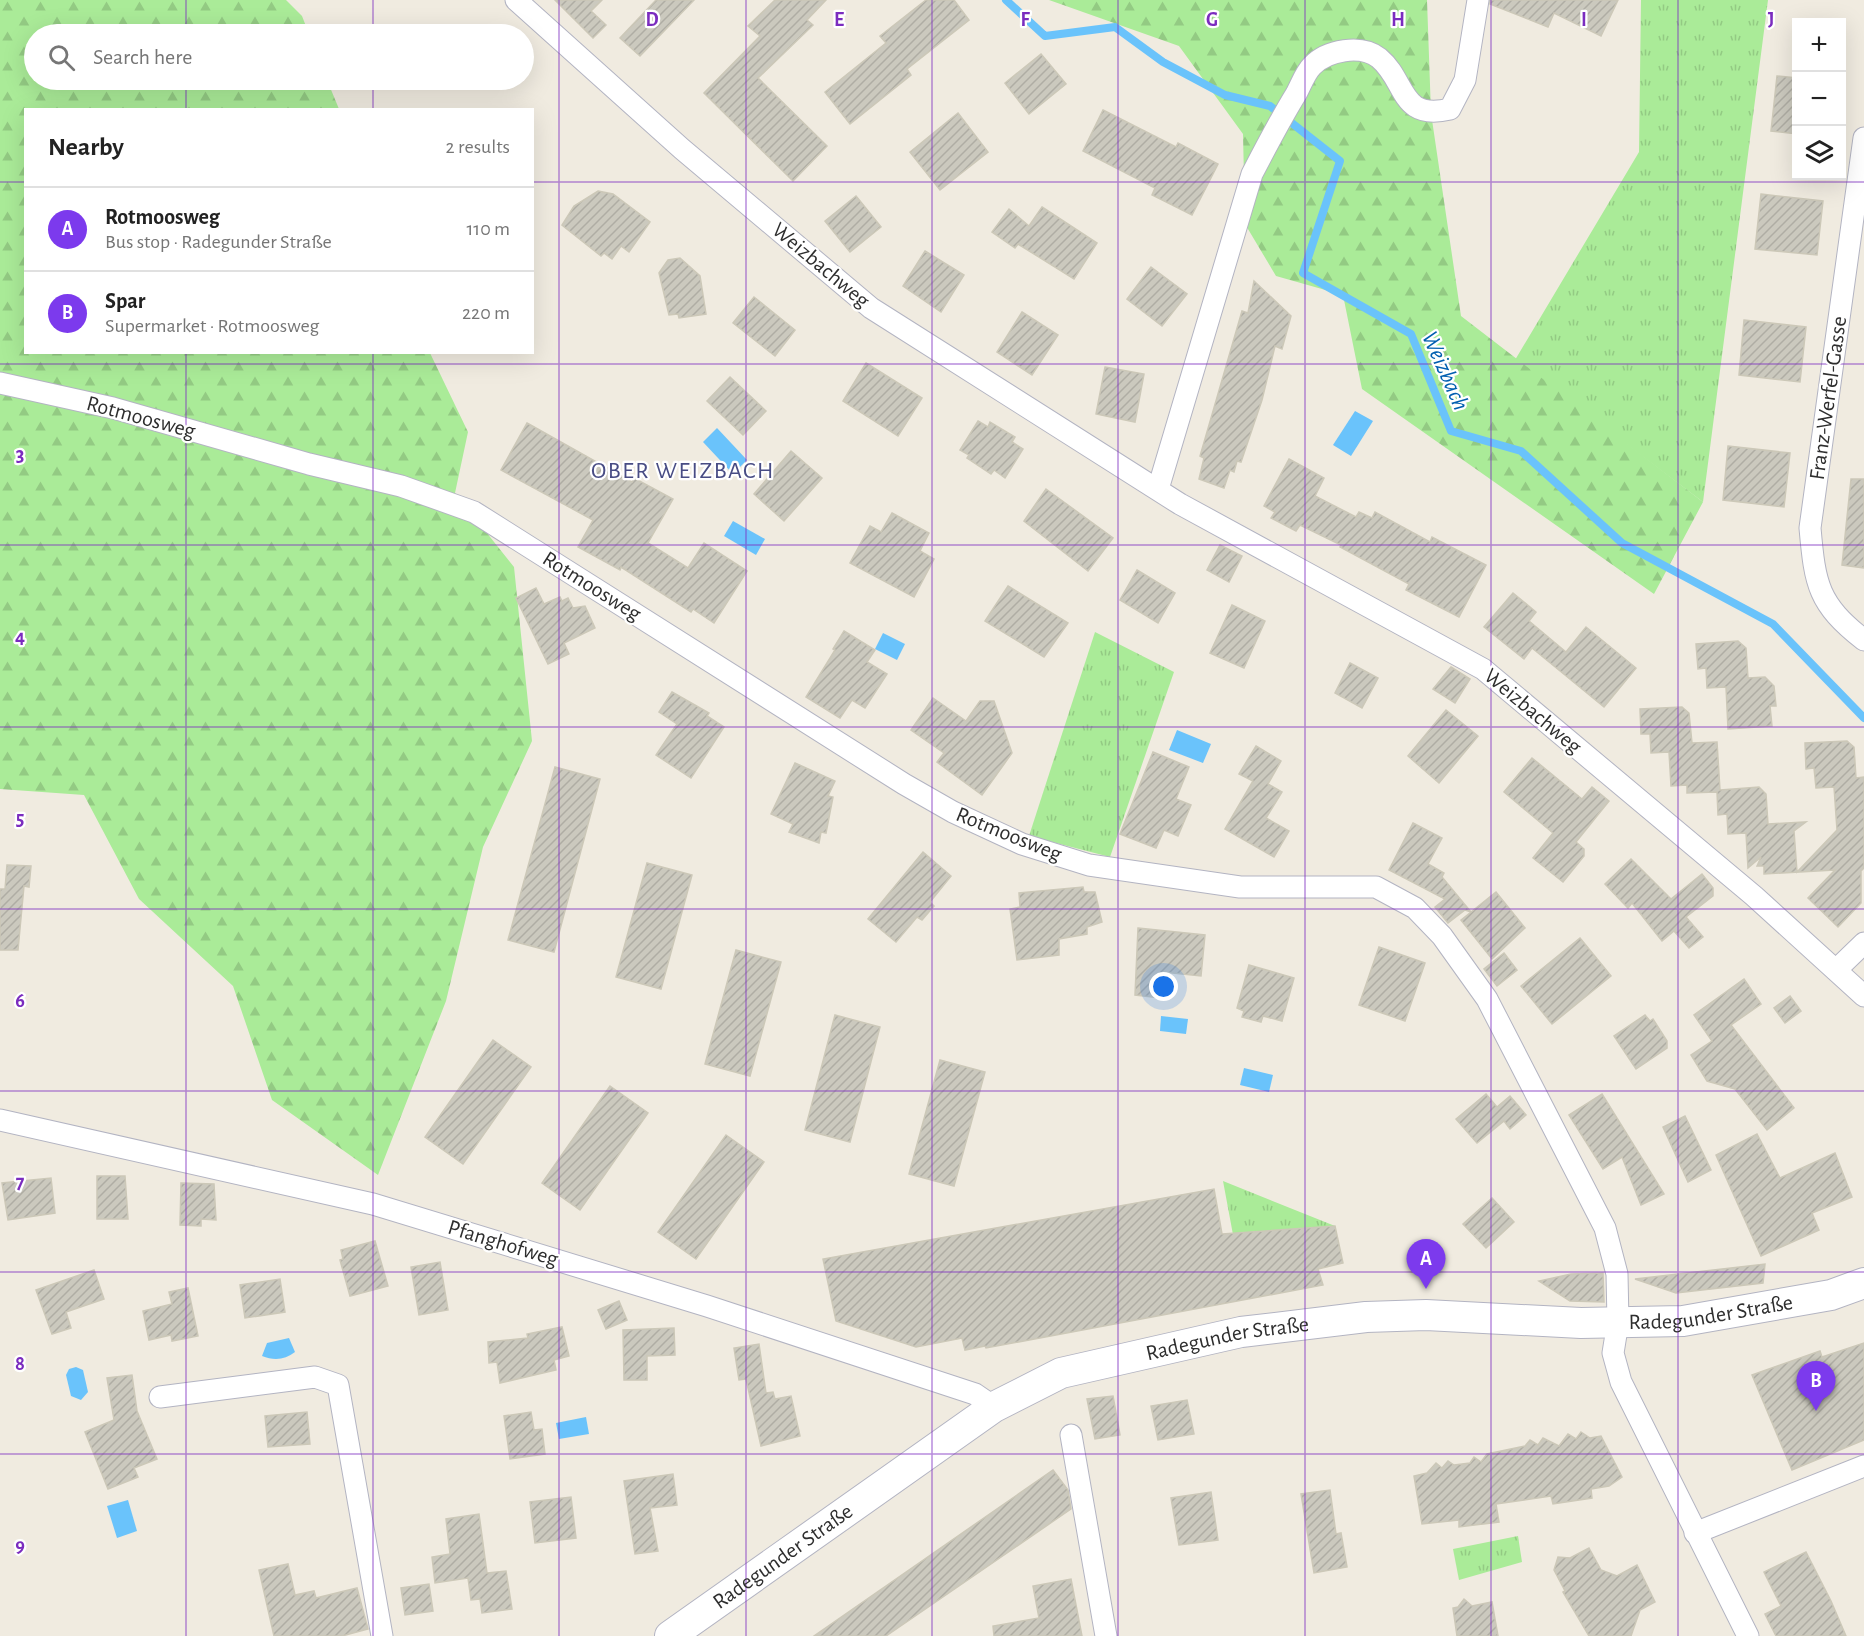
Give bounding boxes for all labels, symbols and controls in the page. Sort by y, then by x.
text: D [645,10,659,30]
text: E [834,10,844,30]
text: F [1020,10,1030,30]
text: G [1206,10,1218,30]
text: H [1391,10,1405,30]
text: I [1581,10,1587,30]
text: J [1768,10,1774,30]
map controls [1792,18,1846,180]
button: + [1792,18,1846,72]
search box [24,24,534,90]
icon: search [45,41,78,74]
text: Search here [93,46,192,68]
button: − [1792,72,1846,126]
button: layers [1792,126,1846,180]
text: Nearby [48,134,124,160]
text: 2 results [446,137,510,157]
text: Rotmoosweg [105,206,220,228]
street label: Weizbachweg [768,218,874,312]
text: A [62,219,74,239]
text: 110 m [466,219,510,239]
text: Bus stop · Radegunder Straße [105,232,332,252]
text: Spar [105,290,145,312]
text: B [62,303,73,323]
text: 220 m [462,303,510,323]
street label: Franz-Werfel-Gasse [1806,315,1850,481]
text: Supermarket · Rotmoosweg [105,316,319,336]
water label: Weizbach [1417,328,1473,414]
street label: Rotmoosweg [84,392,198,442]
text: 3 [16,445,24,465]
district label: OBER WEIZBACH [591,459,775,483]
street label: Rotmoosweg [539,547,645,625]
text: 4 [15,627,25,647]
street label: Weizbachweg [1480,664,1586,758]
street label: Rotmoosweg [953,803,1065,865]
text: 5 [16,809,24,829]
your location [1149,972,1178,1001]
text: 6 [15,991,25,1011]
text: 7 [16,1172,25,1192]
street label: Pfanghofweg [445,1216,561,1270]
pin: A [1406,1240,1446,1289]
street label: Radegunder Straße [1628,1291,1794,1333]
street label: Radegunder Straße [1144,1313,1310,1364]
text: 8 [15,1354,25,1374]
pin: B [1796,1362,1836,1411]
street label: Radegunder Straße [709,1500,857,1613]
text: 9 [15,1536,25,1556]

